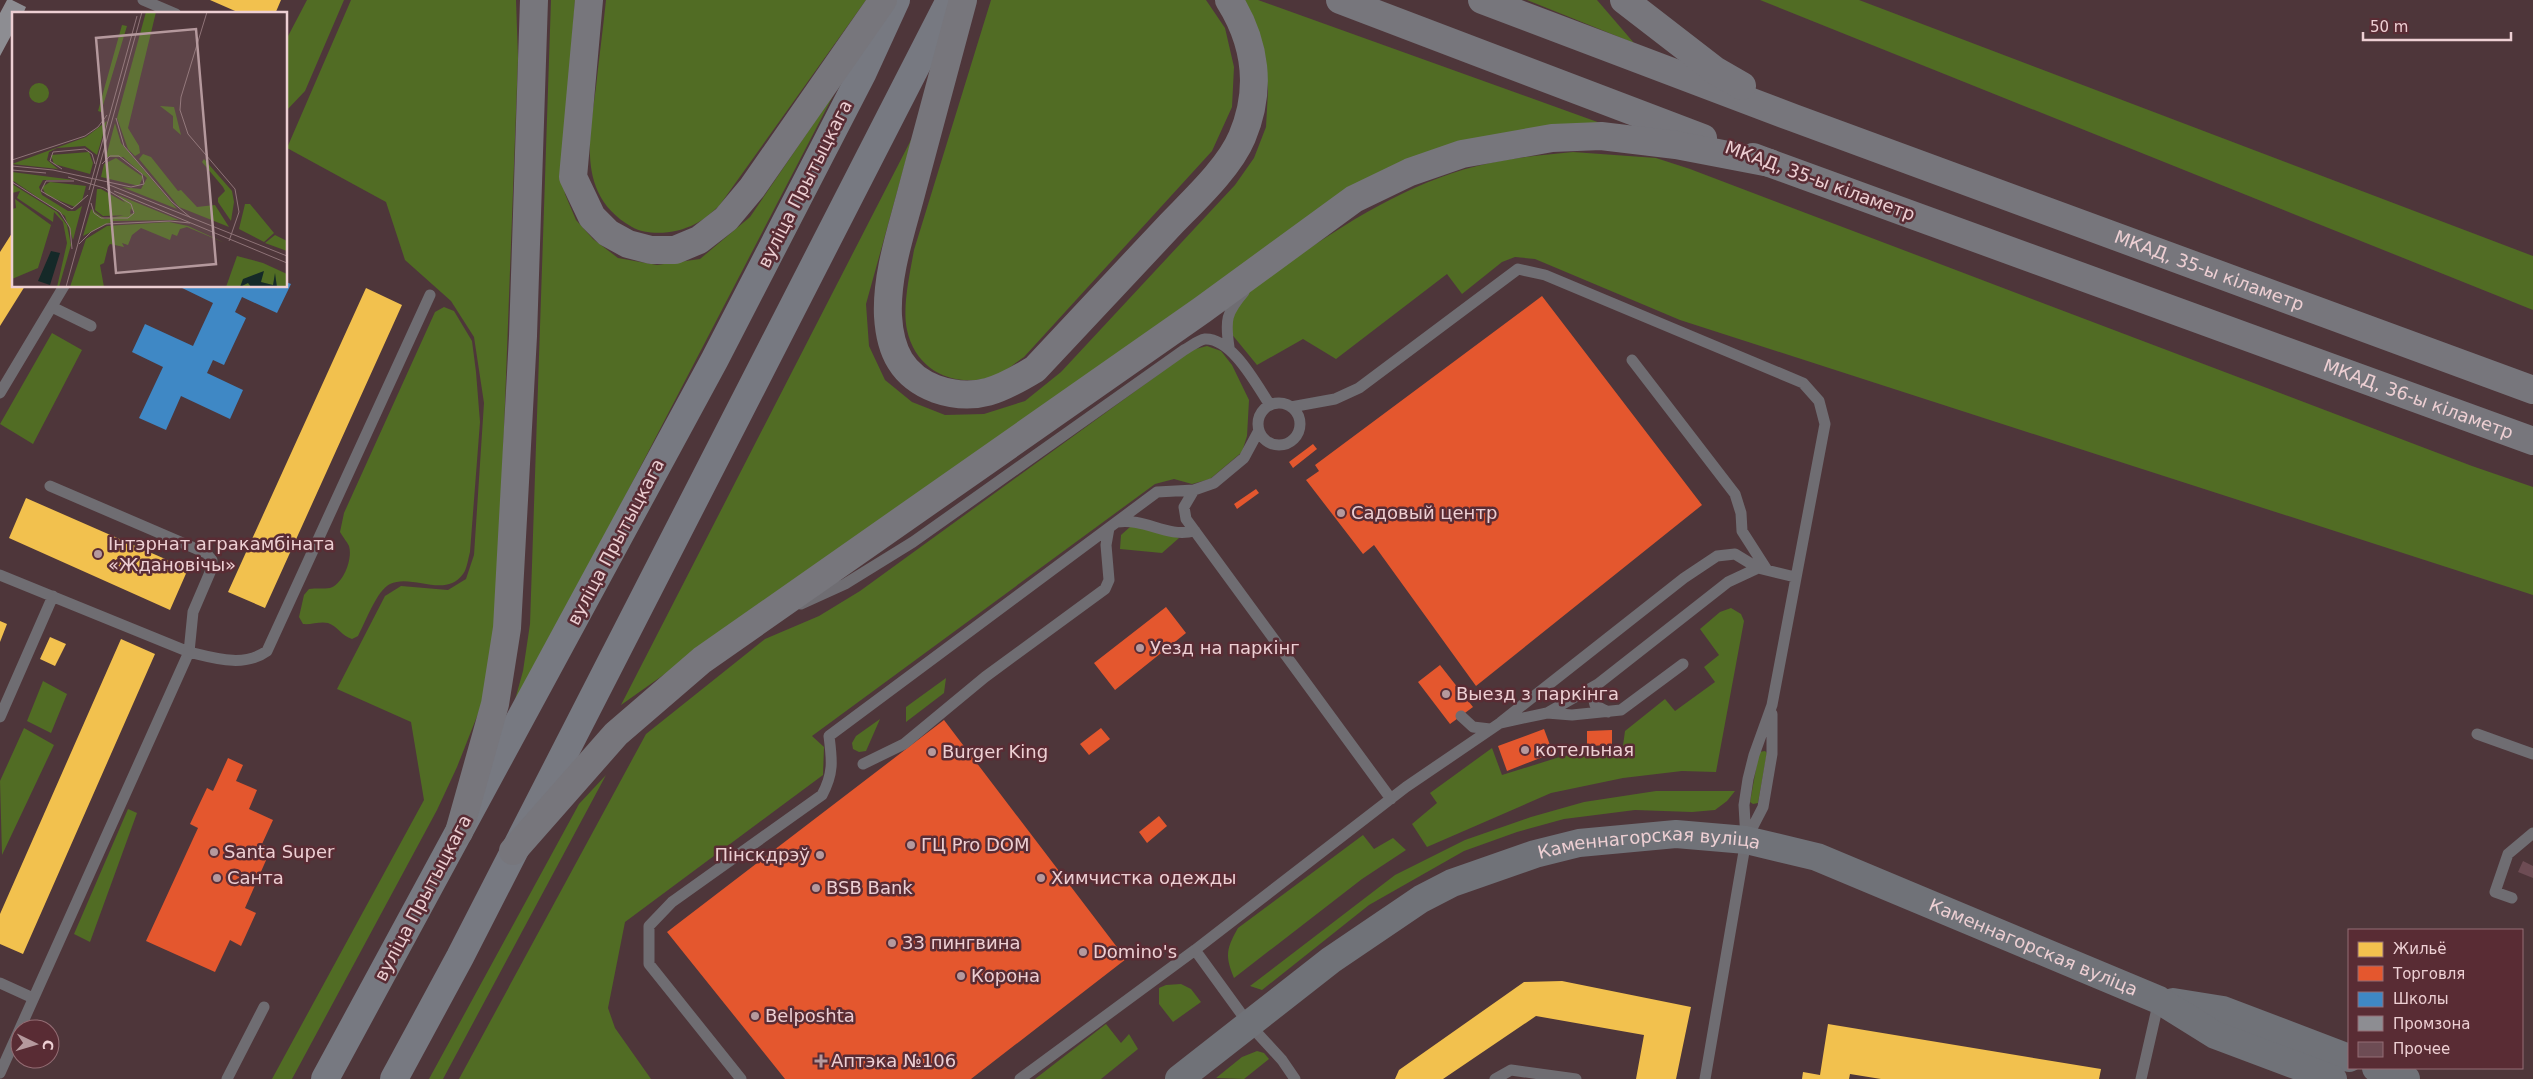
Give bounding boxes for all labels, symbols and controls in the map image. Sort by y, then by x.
scale bar [2363,10,2510,42]
inset map [12,12,288,288]
text: 50 m [2370,18,2408,36]
street label: вуліца Прытыцкага [753,96,856,271]
street label: МКАД, 35-ы кіламетр [1722,136,1918,225]
street label: МКАД, 35-ы кіламетр [2112,226,2307,315]
street label: МКАД, 36-ы кіламетр [2321,355,2516,443]
street label: вуліца Прытыцкага [563,455,668,628]
place label: Садовый центр [1351,502,1497,523]
marker: Садовый центр [1335,507,1347,519]
place label: Інтэрнат агракамбіната «Ждановічы» [108,533,335,575]
marker: Інтэрнат агракамбіната «Ждановічы» [92,548,104,560]
place label: Уезд на паркінг [1150,637,1300,658]
marker: Уезд на паркінг [1134,642,1146,654]
place label: Выезд з паркінга [1456,683,1619,704]
marker: Выезд з паркінга [1440,688,1452,700]
place label: котельная [1535,739,1634,760]
place label: Burger King [942,741,1048,762]
marker: котельная [1519,744,1531,756]
marker: Burger King [926,746,938,758]
street label: вуліца Прытыцкага [370,811,475,984]
street label: Каменнагорская вуліца [1535,823,1763,863]
place label: ГЦ Pro DOM [921,834,1030,855]
marker: ГЦ Pro DOM [905,839,917,851]
place label: Santa Super [224,841,335,862]
place label: Пінскдрэў [715,844,810,865]
marker: Santa Super [208,846,220,858]
marker: Пінскдрэў [814,849,826,861]
place label: Санта [227,867,284,888]
place label: Химчистка одежды [1051,867,1236,888]
marker: Санта [211,872,223,884]
marker: Химчистка одежды [1035,872,1047,884]
place label: BSB Bank [826,877,913,898]
marker: BSB Bank [810,882,822,894]
street label: Каменнагорская вуліца [1926,894,2141,1000]
legend [2348,929,2523,1069]
place label: 33 пингвина [902,932,1020,953]
marker: 33 пингвина [886,937,898,949]
text: Жильё [2393,940,2447,958]
place label: Domino's [1093,941,1177,962]
marker: Domino's [1077,946,1089,958]
place label: Корона [971,965,1040,986]
text: Торговля [2392,965,2465,983]
marker: Корона [955,970,967,982]
text: Школы [2393,990,2449,1008]
place label: Belposhta [765,1005,855,1026]
marker: Belposhta [749,1010,761,1022]
text: Промзона [2393,1015,2470,1033]
north arrow [10,1019,60,1069]
text: С [40,1039,56,1051]
text: Прочее [2393,1040,2450,1058]
place label: Аптэка №106 [831,1050,956,1071]
marker: Аптэка №106 [815,1055,827,1067]

